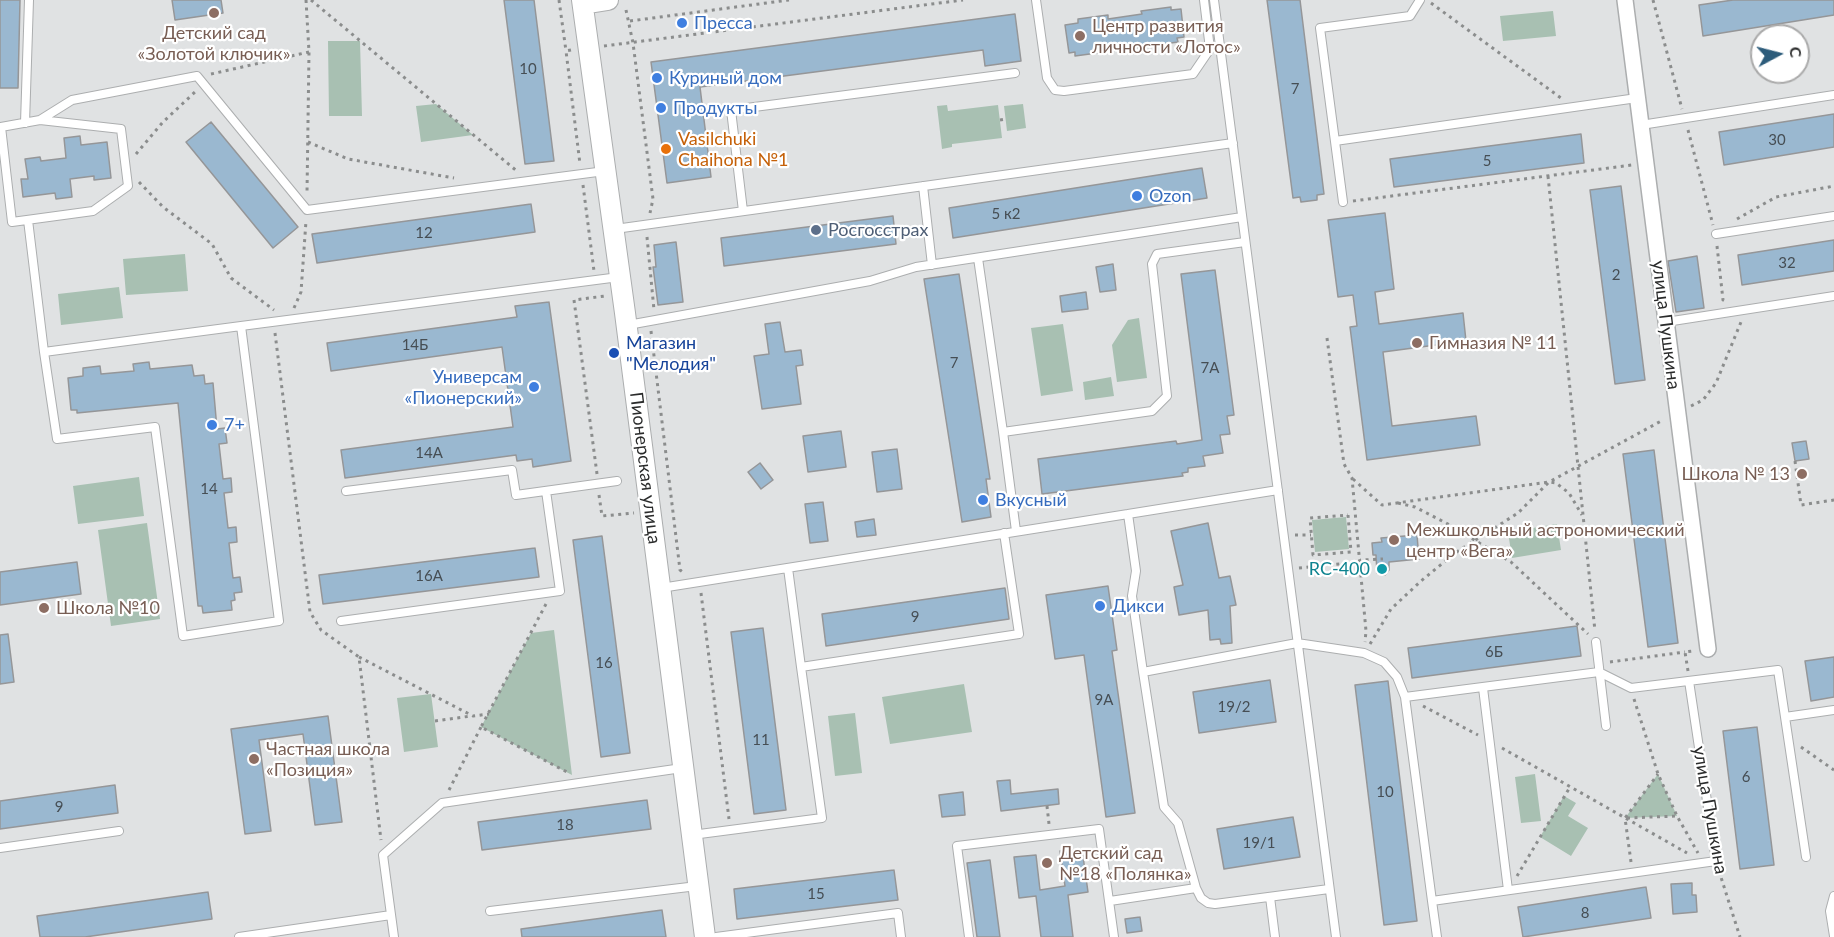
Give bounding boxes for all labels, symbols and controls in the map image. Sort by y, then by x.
marker: Детский сад «Золотой ключик» [207,6,221,20]
place label: Пресса [694,12,753,34]
place label: Центр развития личности «Лотос» [1092,15,1241,57]
marker: Пресса [675,16,689,30]
place label: Детский сад «Золотой ключик» [138,22,290,64]
north arrow [1750,24,1810,84]
marker: Центр развития личности «Лотос» [1073,29,1087,43]
text: С [1786,46,1806,58]
house number: 10 [519,60,537,78]
place label: Куриный дом [669,67,782,89]
marker: Куриный дом [650,71,664,85]
house number: 7 [1291,80,1299,98]
place label: Продукты [673,97,757,119]
marker: Продукты [654,101,668,115]
place label: Vasilchuki Chaihona №1 [678,128,788,170]
house number: 30 [1768,131,1786,149]
marker: Vasilchuki Chaihona №1 [659,142,673,156]
house number: 5 [1483,152,1491,170]
place label: Ozon [1149,185,1191,207]
marker: Ozon [1130,189,1144,203]
house number: 5 к2 [991,205,1021,223]
place label: Росгосстрах [828,219,928,241]
marker: Росгосстрах [809,223,823,237]
house number: 12 [415,224,433,242]
house number: 32 [1778,254,1796,272]
street label: улица Пушкина [1647,259,1685,391]
house number: 2 [1612,266,1620,284]
place label: Магазин "Мелодия" [626,332,716,374]
place label: Гимназия № 11 [1429,332,1557,354]
house number: 14Б [402,336,428,354]
marker: Гимназия № 11 [1410,336,1424,350]
marker: Магазин "Мелодия" [607,346,621,360]
house number: 7 [950,354,958,372]
house number: 7А [1201,359,1219,377]
place label: Универсам «Пионерский» [405,366,522,409]
marker: Универсам «Пионерский» [527,380,541,394]
street label: Пионерская улица [625,391,665,545]
place label: 7+ [224,414,245,436]
marker: 7+ [205,418,219,432]
house number: 14А [415,444,443,462]
place label: Школа № 13 [1681,463,1790,485]
marker: Школа № 13 [1795,467,1809,481]
house number: 14 [200,480,218,498]
place label: Вкусный [995,489,1067,511]
marker: Вкусный [976,493,990,507]
place label: Межшкольный астрономический центр «Вега» [1406,519,1685,562]
marker: Межшкольный астрономический центр «Вега» [1387,533,1401,547]
place label: RC-400 [1309,558,1370,580]
marker: RC-400 [1375,562,1389,576]
house number: 16А [415,567,443,585]
place label: Дикси [1112,595,1164,617]
place label: Школа №10 [56,597,160,619]
marker: Дикси [1093,599,1107,613]
marker: Школа №10 [37,601,51,615]
house number: 9 [911,608,919,626]
house number: 6Б [1485,643,1503,661]
house number: 16 [595,654,613,672]
house number: 9А [1095,691,1113,709]
house number: 19/2 [1218,698,1250,716]
house number: 11 [752,731,770,749]
place label: Частная школа «Позиция» [266,738,390,780]
street label: улица Пушкина [1688,744,1732,876]
marker: Частная школа «Позиция» [247,752,261,766]
house number: 6 [1742,768,1750,786]
house number: 10 [1376,783,1394,801]
house number: 9 [55,798,63,816]
house number: 18 [556,816,574,834]
house number: 19/1 [1243,834,1275,852]
place label: Детский сад №18 «Полянка» [1059,842,1191,884]
marker: Детский сад №18 «Полянка» [1040,856,1054,870]
house number: 15 [807,885,825,903]
house number: 8 [1581,904,1589,922]

